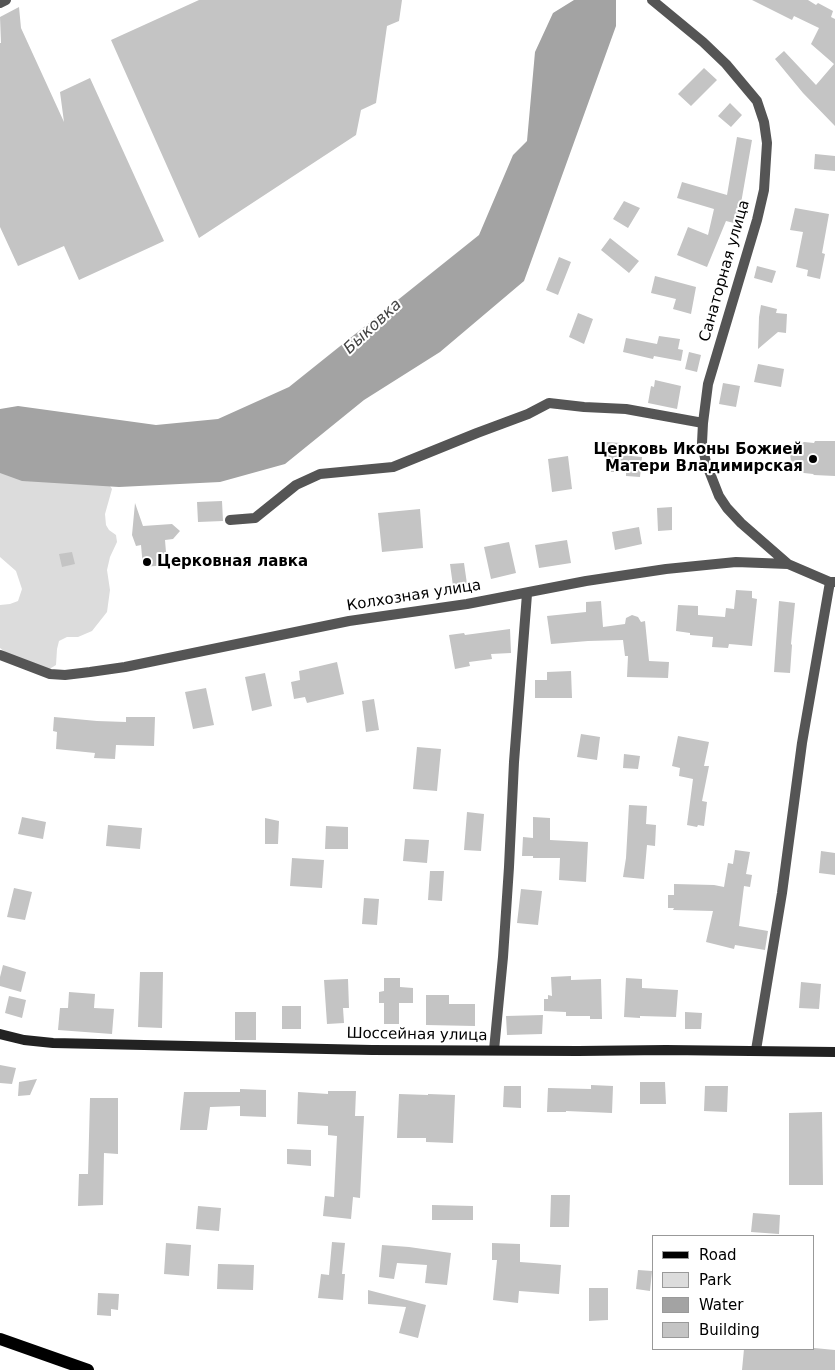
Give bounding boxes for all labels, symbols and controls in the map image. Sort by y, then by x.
street label: Санаторная улица [696,198,754,344]
water label: Быковка [340,295,406,359]
place label: Церковь Иконы Божией Матери Владимирская [593,441,803,476]
marker: Церковь Иконы Божией Матери Владимирская [807,453,819,465]
place label: Церковная лавка [157,553,308,571]
marker: Церковная лавка [141,556,153,568]
street label: Колхозная улица [346,576,482,616]
street label: Шоссейная улица [346,1025,488,1045]
legend [652,1235,815,1350]
text: Road [699,1246,737,1264]
text: Park [699,1271,731,1289]
text: Water [699,1296,743,1314]
text: Building [699,1321,760,1339]

